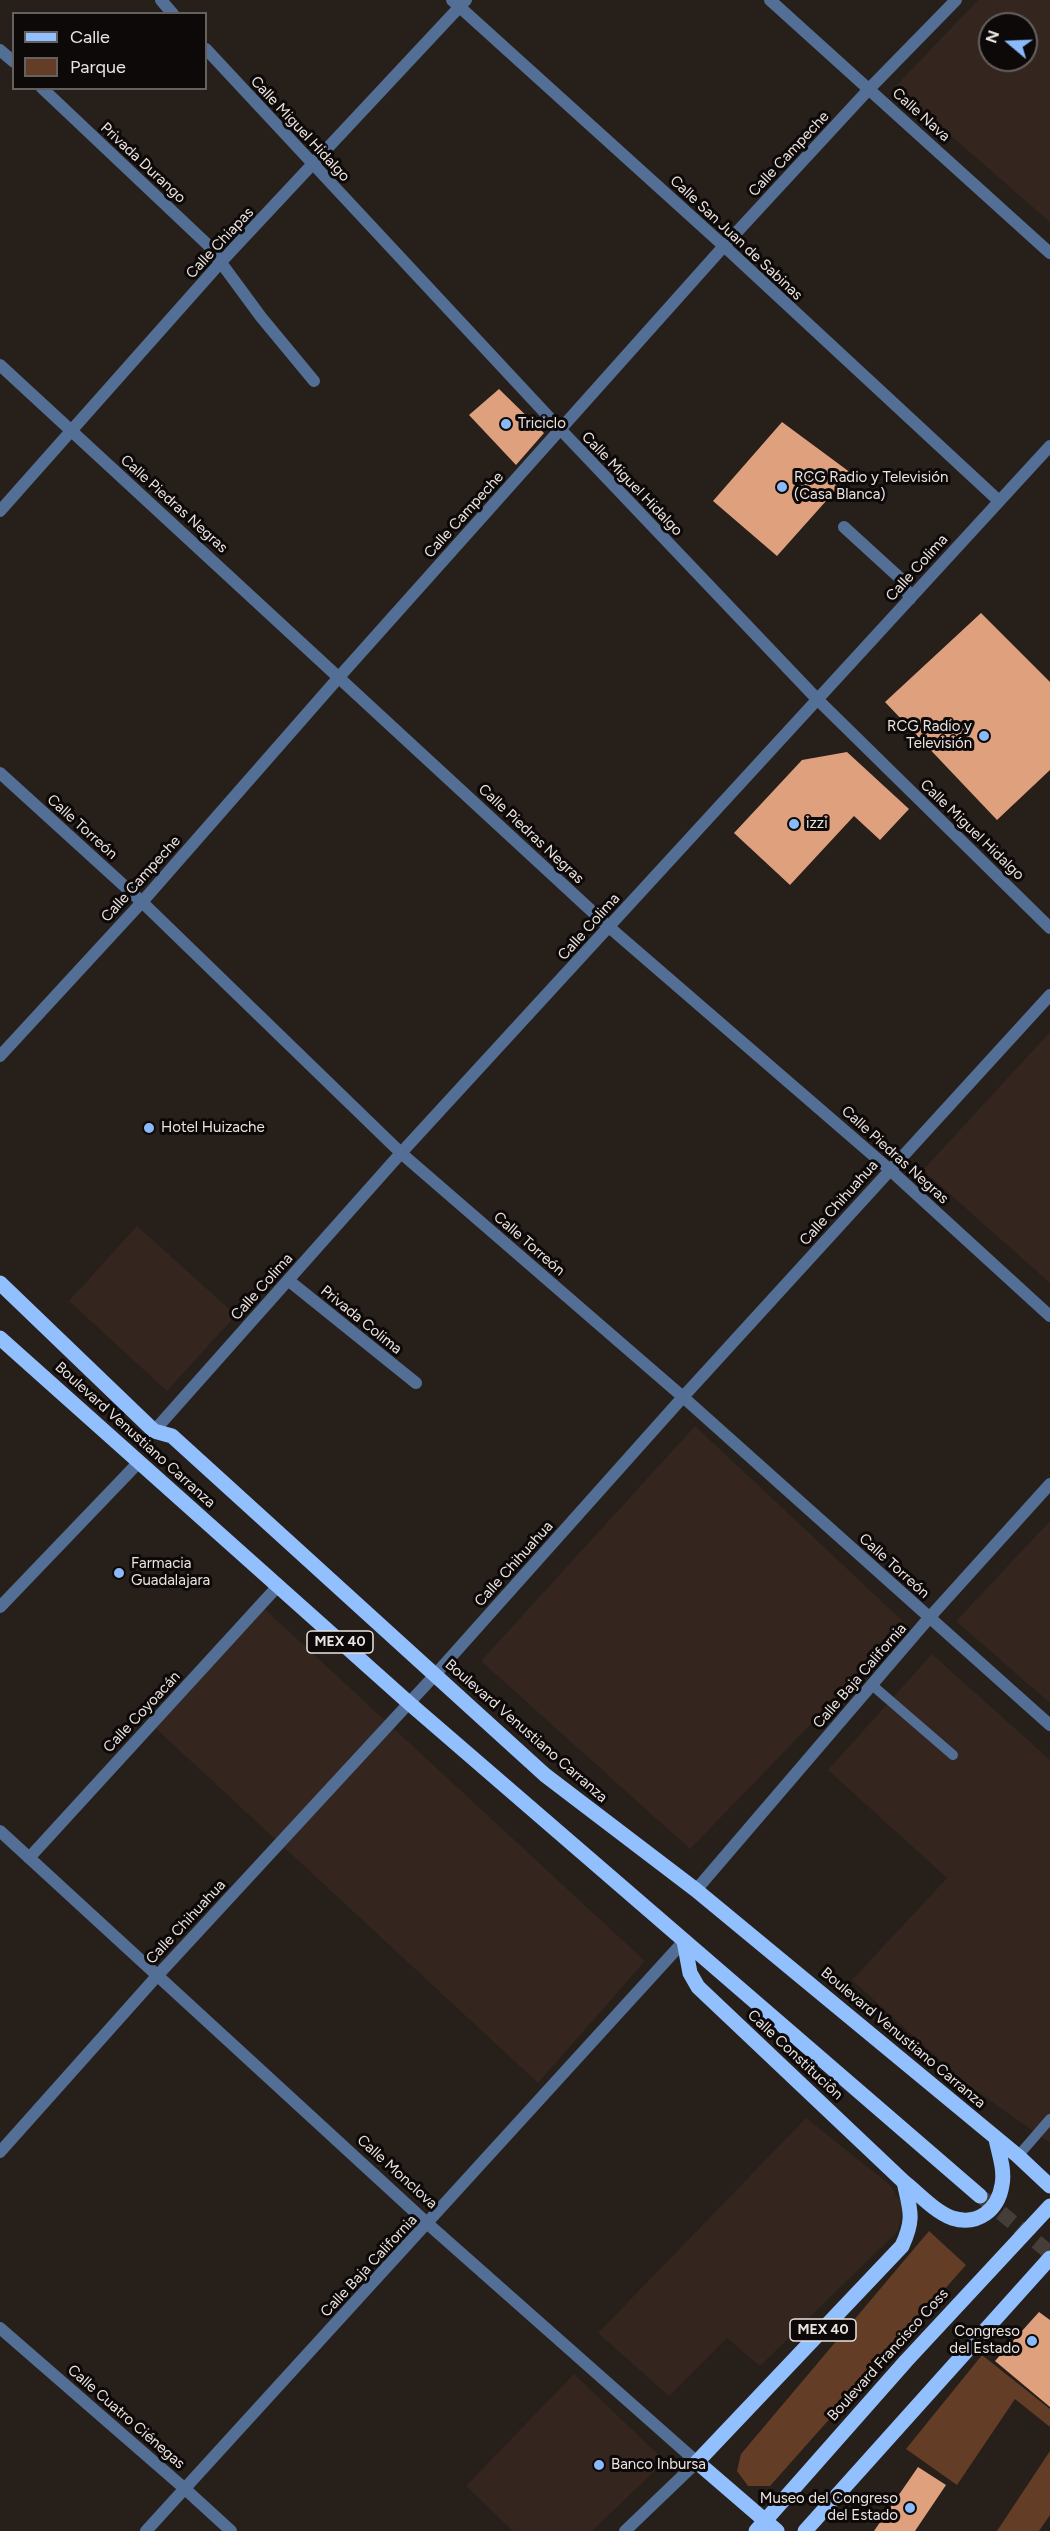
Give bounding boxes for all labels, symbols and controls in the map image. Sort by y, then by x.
legend [12,12,207,90]
north arrow [978,12,1038,72]
text: Calle [70,26,110,48]
text: N [981,28,1003,46]
text: Parque [70,56,126,78]
street label: Calle Miguel Hidalgo [247,73,353,185]
street label: Calle Nava [888,84,954,146]
street label: Calle Campeche [745,108,833,200]
street label: Privada Durango [97,119,189,207]
street label: Calle San Juan de Sabinas [666,172,806,304]
street label: Calle Chiapas [182,204,258,282]
place label: Triciclo [518,415,566,433]
marker: Triciclo [499,417,513,431]
street label: Calle Miguel Hidalgo [578,428,686,540]
street label: Calle Piedras Negras [117,451,231,557]
street label: Calle Campeche [421,468,507,562]
place label: RCG Radio y Televisión (Casa Blanca) [794,469,948,504]
marker: RCG Radio y Televisión (Casa Blanca) [775,480,789,494]
street label: Calle Colima [882,531,952,605]
place label: RCG Radio y Televisión [887,718,972,753]
marker: RCG Radio y Televisión [977,729,991,743]
street label: Calle Miguel Hidalgo [916,776,1028,884]
street label: Calle Piedras Negras [474,780,588,888]
street label: Calle Torreón [43,791,121,863]
place label: izzi [806,815,828,833]
marker: izzi [787,817,801,831]
street label: Calle Campeche [98,832,184,926]
street label: Calle Colima [554,890,624,964]
street label: Calle Piedras Negras [838,1102,952,1208]
place label: Hotel Huizache [161,1119,265,1137]
marker: Hotel Huizache [142,1121,156,1135]
street label: Calle Chihuahua [796,1157,882,1249]
street label: Calle Torreón [490,1208,568,1280]
street label: Calle Colima [227,1250,297,1324]
street label: Privada Colima [317,1282,405,1358]
street label: Boulevard Venustiano Carranza [51,1358,219,1512]
street label: Calle Chihuahua [471,1518,557,1610]
street label: Calle Torreón [855,1530,933,1602]
place label: Farmacia Guadalajara [131,1555,210,1590]
marker: Farmacia Guadalajara [112,1566,126,1580]
street label: Calle Baja California [810,1620,910,1732]
road number: MEX 40 [307,1631,373,1653]
street label: Boulevard Venustiano Carranza [441,1656,611,1806]
street label: Calle Coyoacán [100,1668,184,1756]
street label: Calle Chihuahua [142,1876,230,1968]
street label: Boulevard Venustiano Carranza [817,1964,989,2112]
street label: Calle Constituciôn [744,2006,846,2104]
street label: Calle Monclova [353,2131,441,2213]
street label: Calle Baja California [317,2211,421,2321]
street label: Boulevard Francisco Coss [824,2285,952,2425]
road number: MEX 40 [790,2319,856,2341]
place label: Congreso del Estado [949,2323,1020,2358]
marker: Congreso del Estado [1025,2334,1039,2348]
street label: Calle Cuatro Ciénegas [64,2361,188,2473]
place label: Banco Inbursa [611,2456,706,2474]
marker: Banco Inbursa [592,2458,606,2472]
place label: Museo del Congreso del Estado [760,2490,898,2525]
marker: Museo del Congreso del Estado [903,2501,917,2515]

